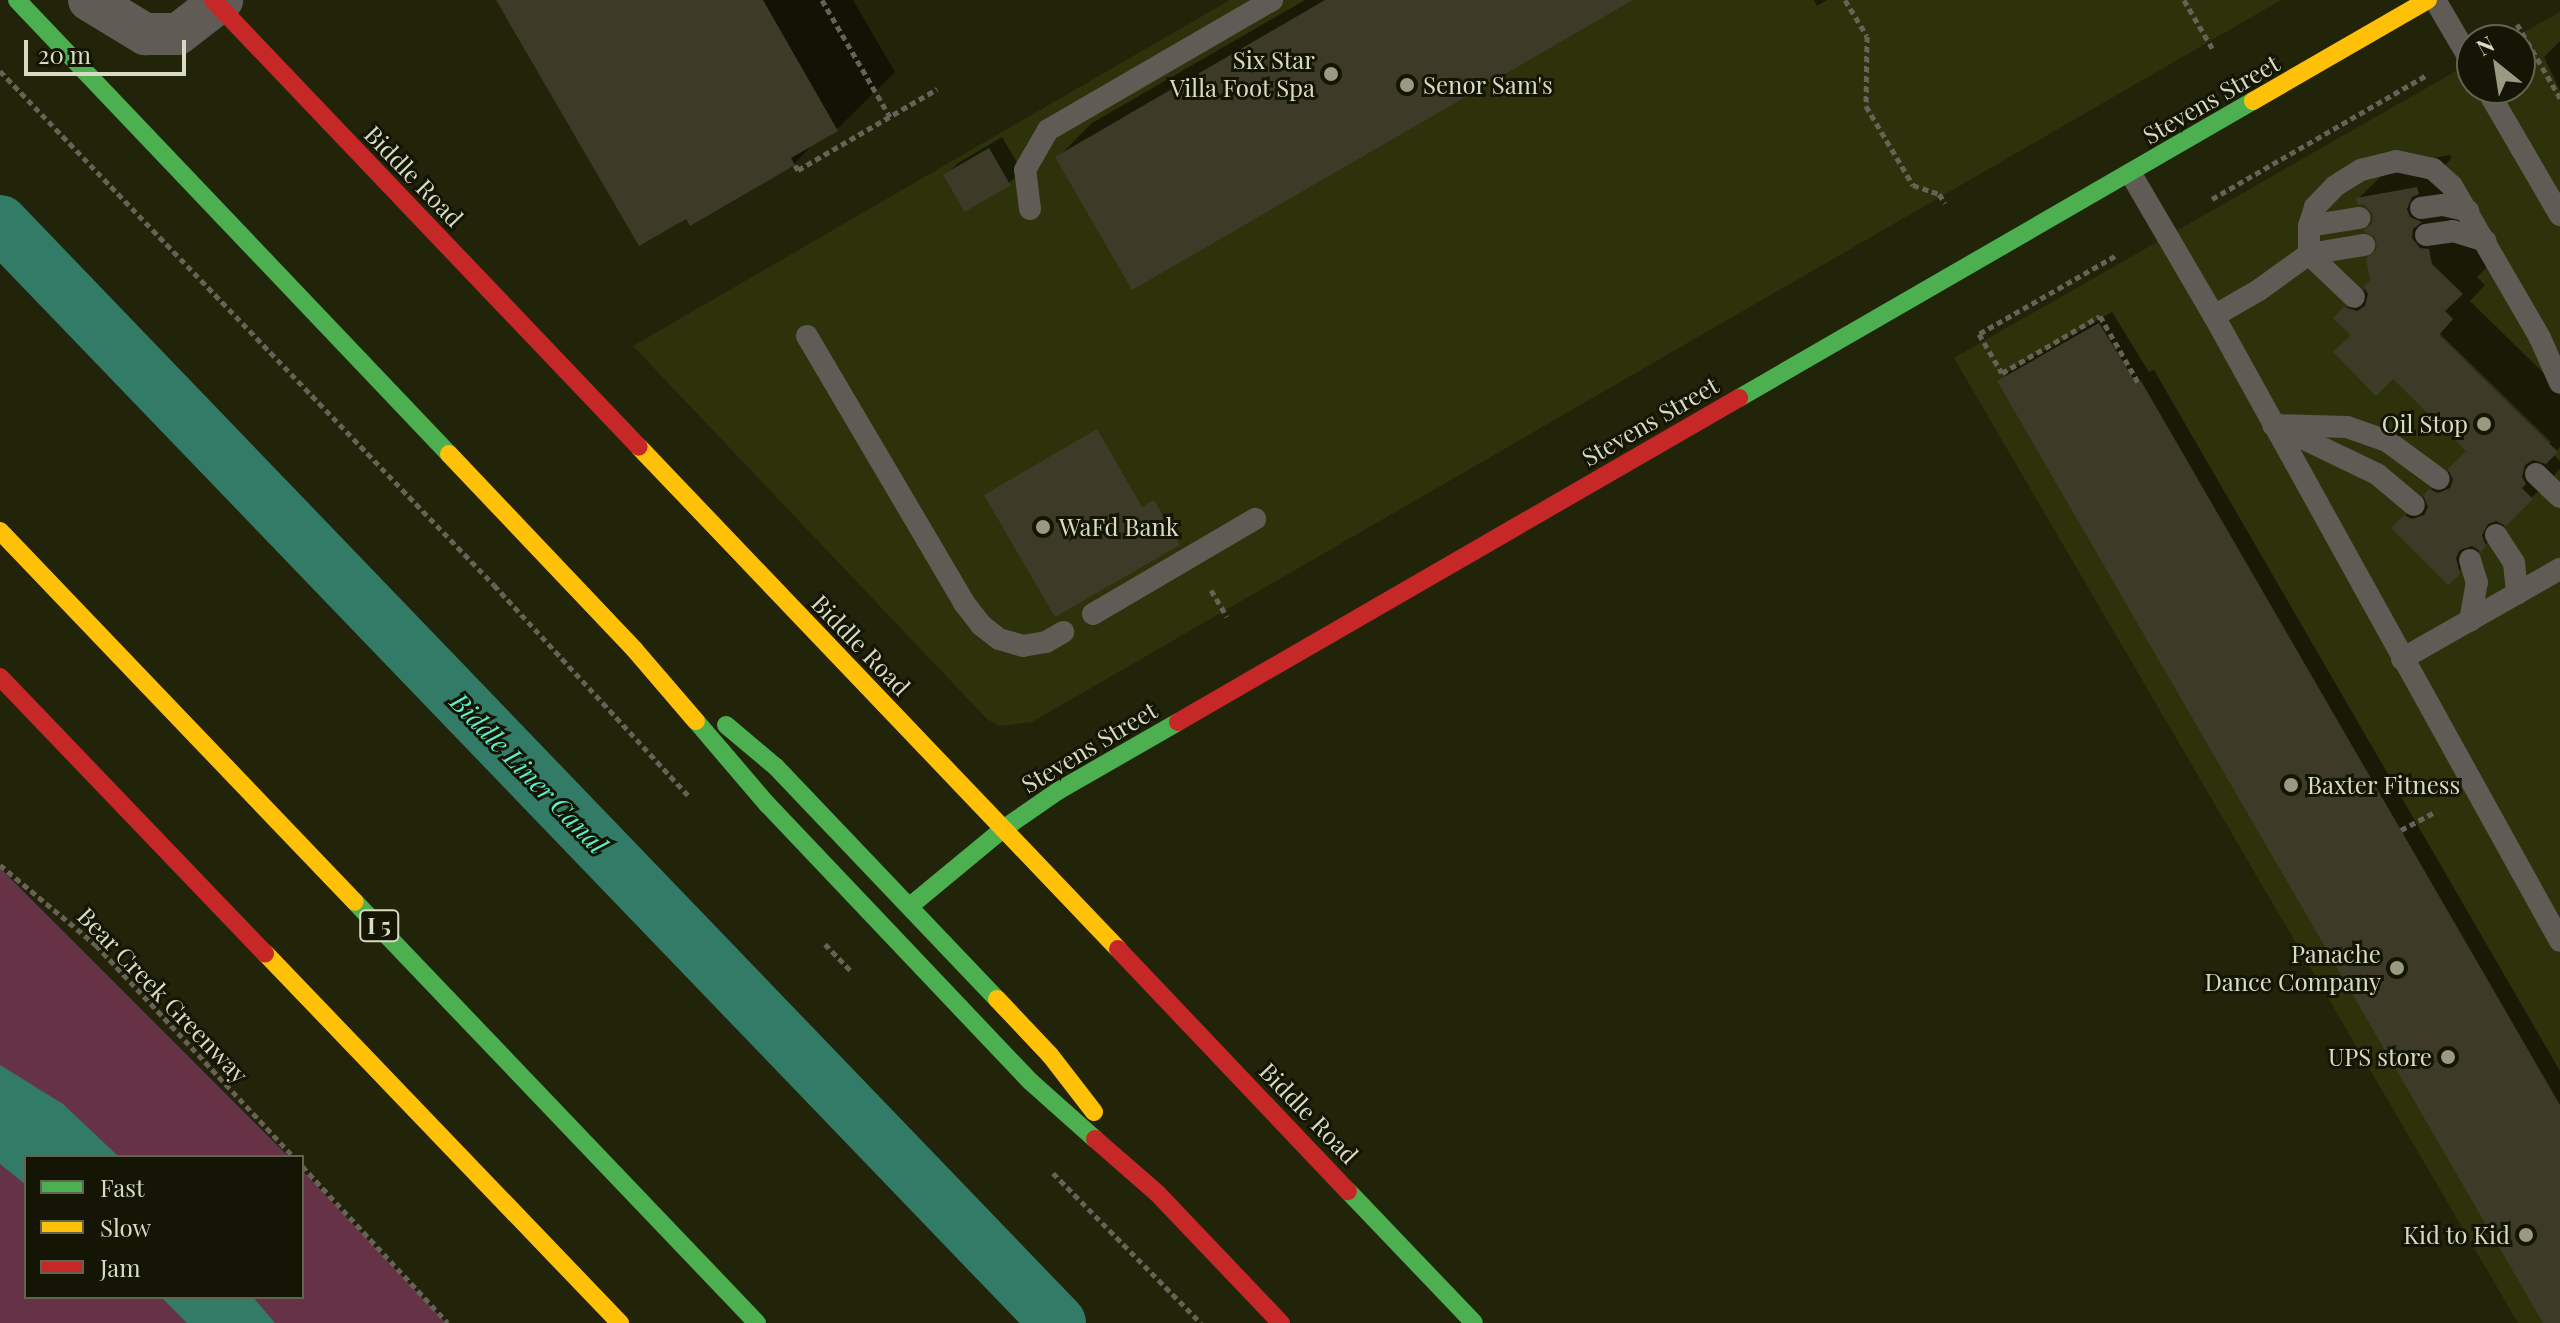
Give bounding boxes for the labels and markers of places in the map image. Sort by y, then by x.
place label: Six Star Villa Foot Spa [1169,46,1315,102]
marker: Six Star Villa Foot Spa [1322,65,1340,83]
place label: Senor Sam's [1423,71,1553,99]
marker: Senor Sam's [1398,76,1416,94]
place label: Oil Stop [2382,410,2468,438]
marker: Oil Stop [2475,415,2493,433]
place label: WaFd Bank [1059,513,1179,541]
marker: WaFd Bank [1034,518,1052,536]
place label: Baxter Fitness [2307,771,2461,799]
marker: Baxter Fitness [2282,776,2300,794]
place label: Panache Dance Company [2205,940,2381,996]
marker: Panache Dance Company [2388,959,2406,977]
place label: UPS store [2328,1043,2432,1071]
marker: UPS store [2439,1048,2457,1066]
place label: Kid to Kid [2403,1221,2510,1249]
marker: Kid to Kid [2517,1226,2535,1244]

